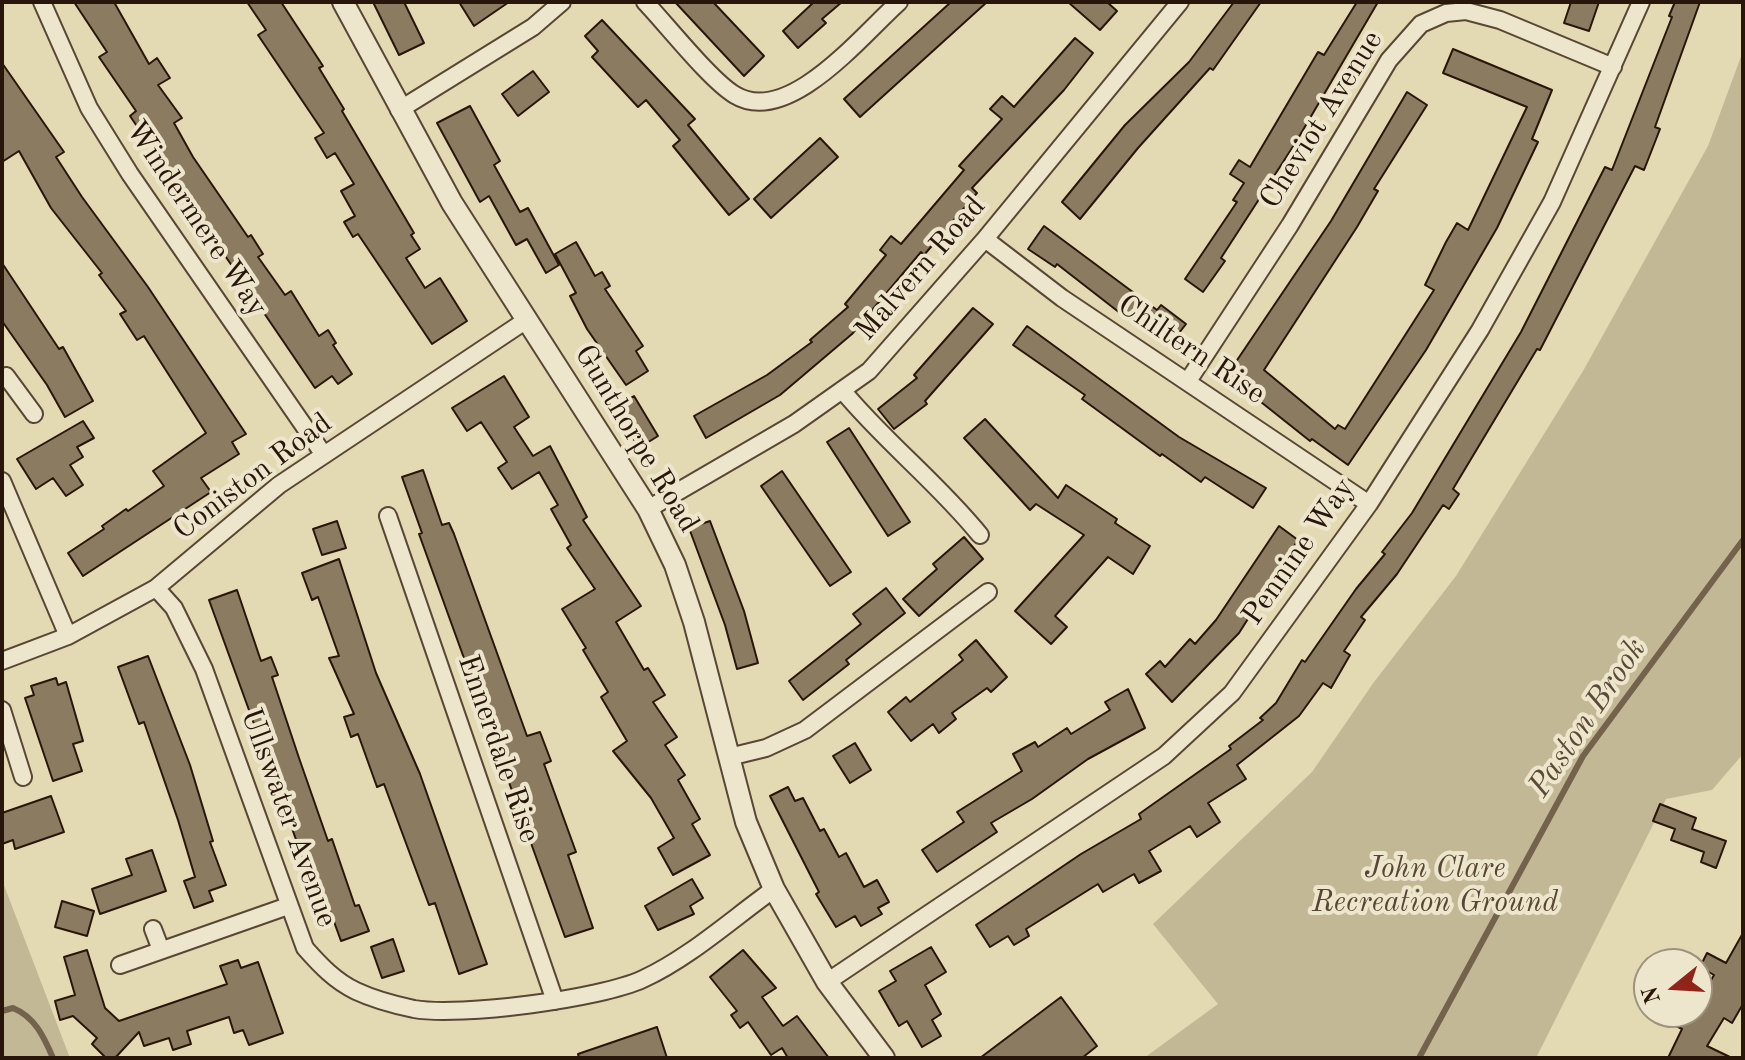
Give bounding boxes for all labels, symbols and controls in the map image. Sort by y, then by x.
street label: Cheviot Avenue [1253,24,1391,216]
street label: Windermere Way [117,114,275,324]
street label: Malvern Road [848,189,994,349]
street label: Chiltern Rise [1110,287,1272,413]
street label: Gunthorpe Road [566,339,706,539]
street label: Coniston Road [167,406,339,548]
street label: Pennine Way [1235,471,1363,633]
water label: Paston Brook [1521,631,1655,805]
street label: Ennerdale Rise [449,650,547,848]
street label: Ullswater Avenue [232,704,344,932]
park label: John Clare Recreation Ground [1312,851,1558,922]
north arrow [1633,948,1713,1028]
text: N [1639,983,1665,1006]

